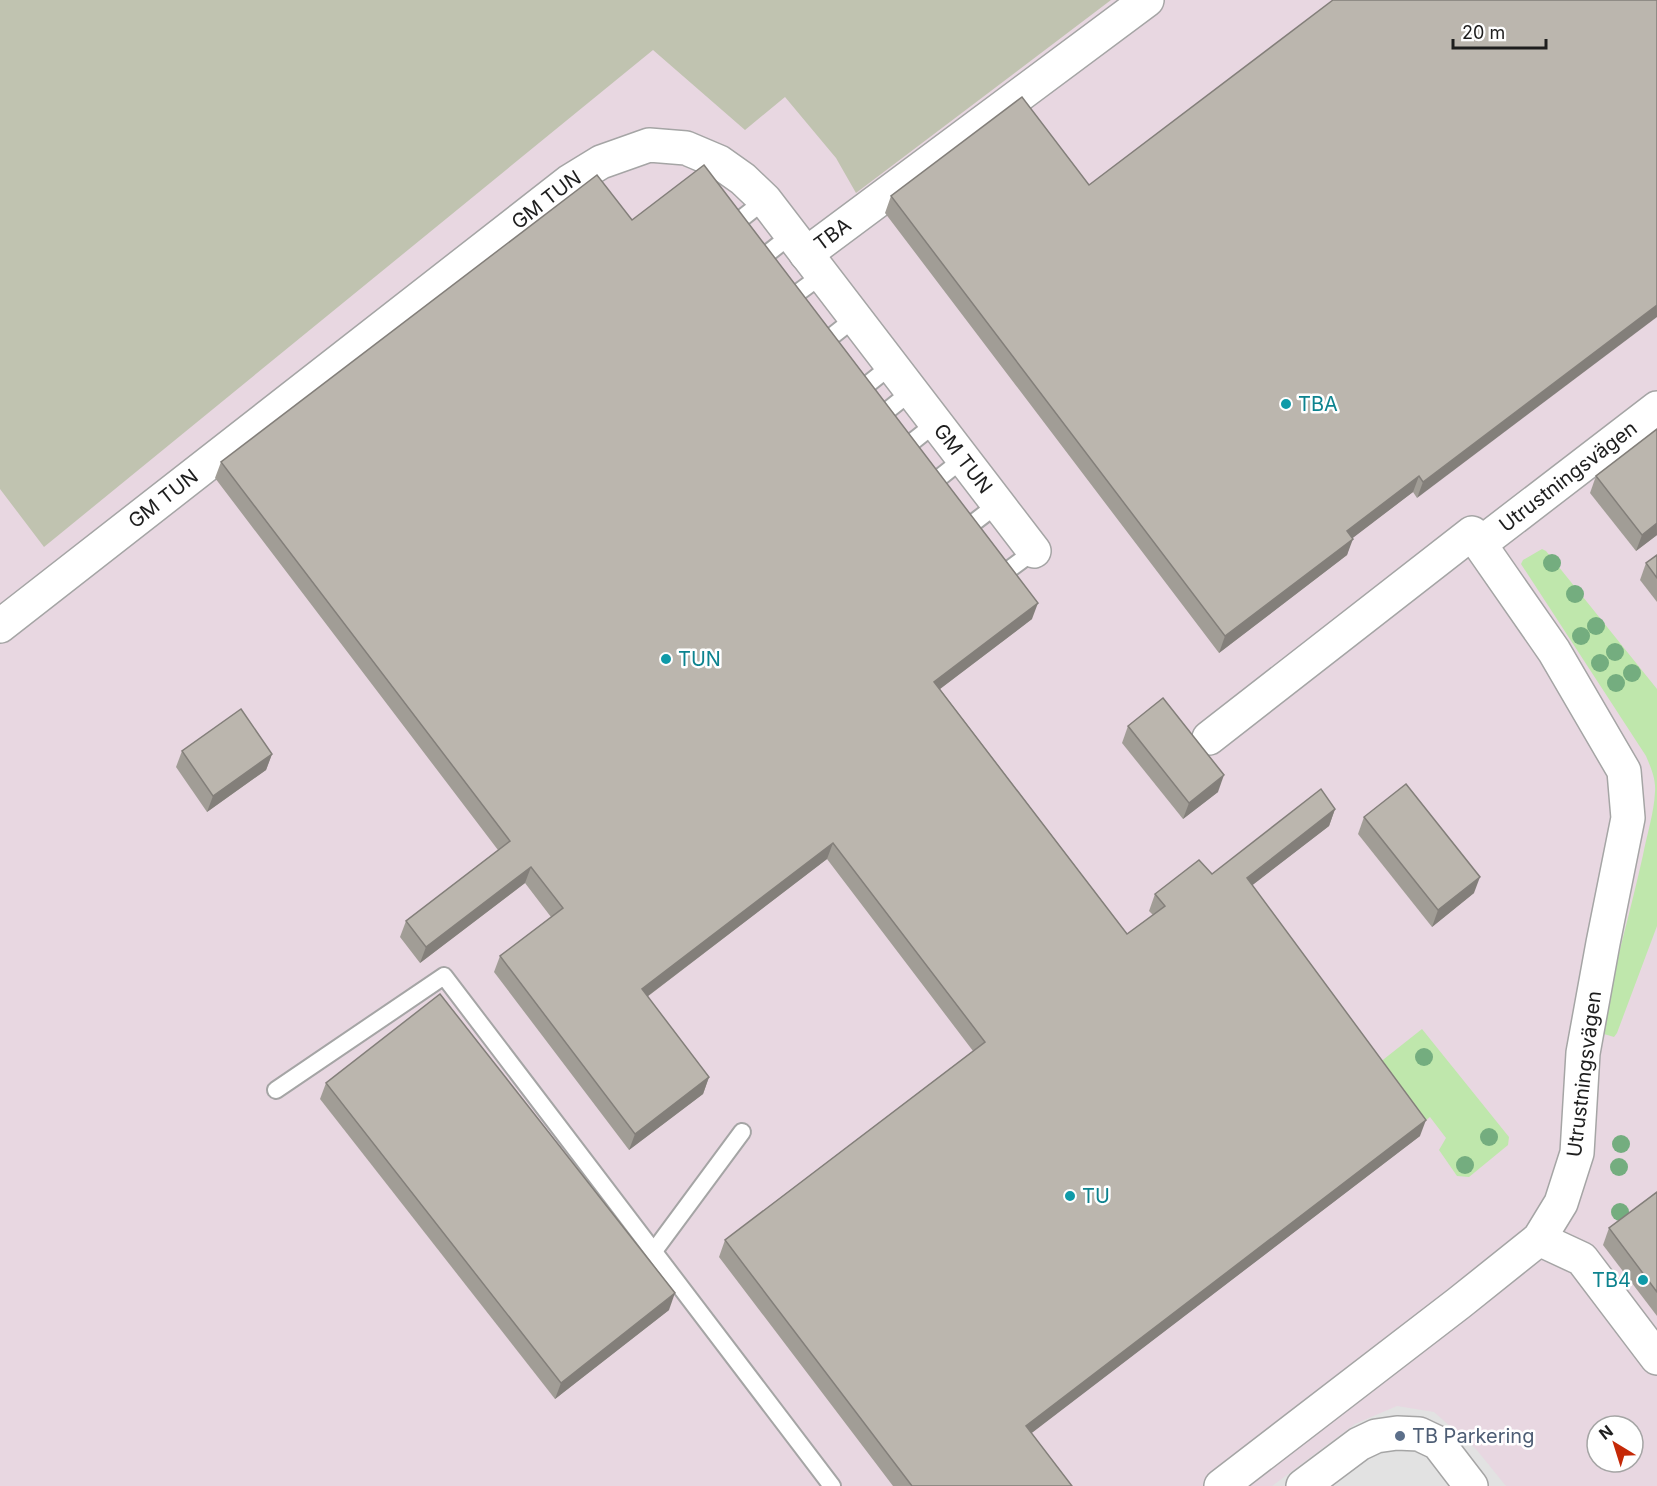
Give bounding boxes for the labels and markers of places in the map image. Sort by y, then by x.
place label: TBA [1298,392,1338,416]
marker: TBA [1279,397,1293,411]
place label: TUN [678,647,721,671]
marker: TUN [659,652,673,666]
place label: TU [1082,1184,1110,1208]
marker: TU [1063,1189,1077,1203]
place label: TB4 [1592,1268,1631,1292]
marker: TB4 [1636,1273,1650,1287]
place label: TB Parkering [1412,1424,1534,1448]
marker: TB Parkering [1393,1429,1407,1443]

